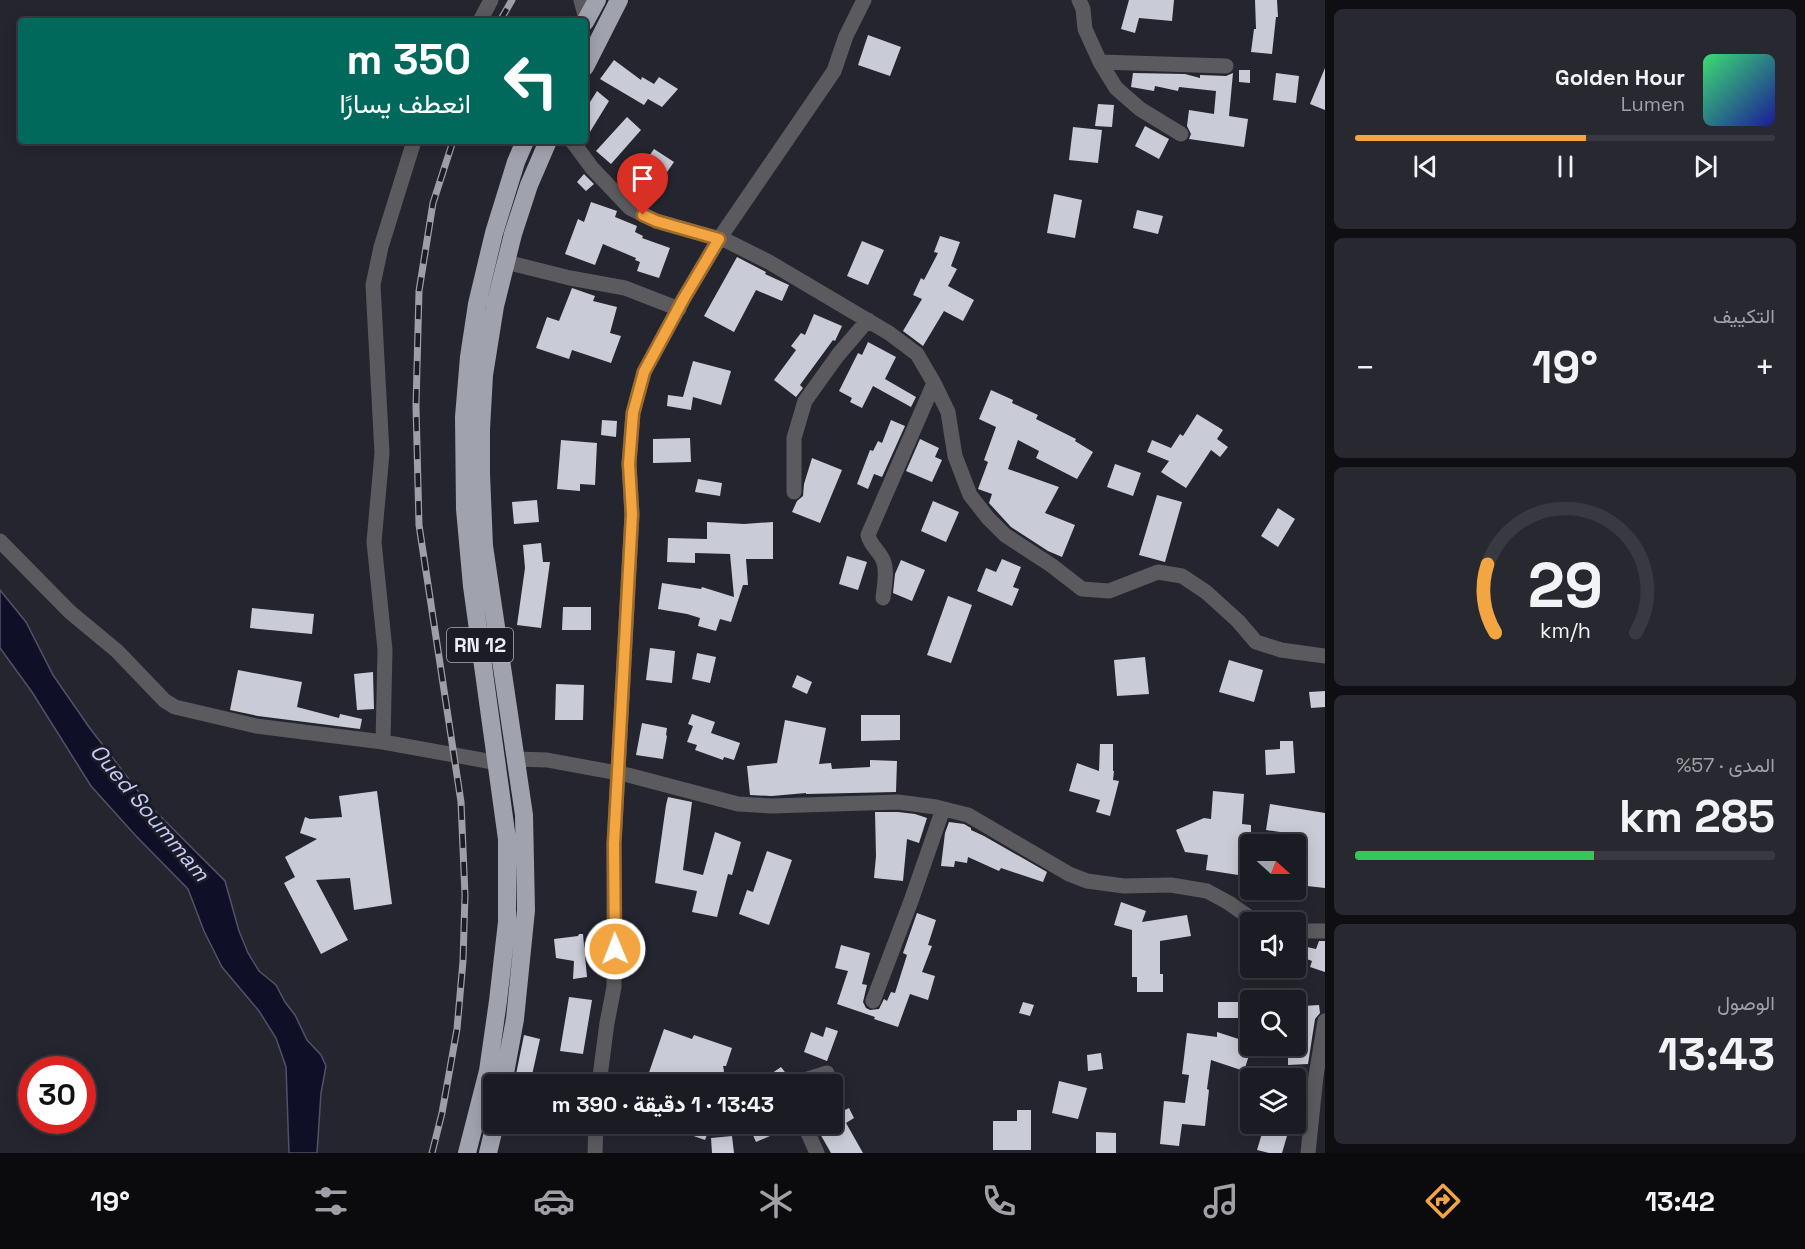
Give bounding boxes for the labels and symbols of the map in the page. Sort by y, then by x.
pin [617,153,668,215]
road number: RN 12 [447,628,513,662]
water label: Oued Soummam [84,738,216,887]
north arrow [1240,834,1306,900]
position arrow [583,917,647,981]
speed limit sign: 30 [18,1056,96,1134]

